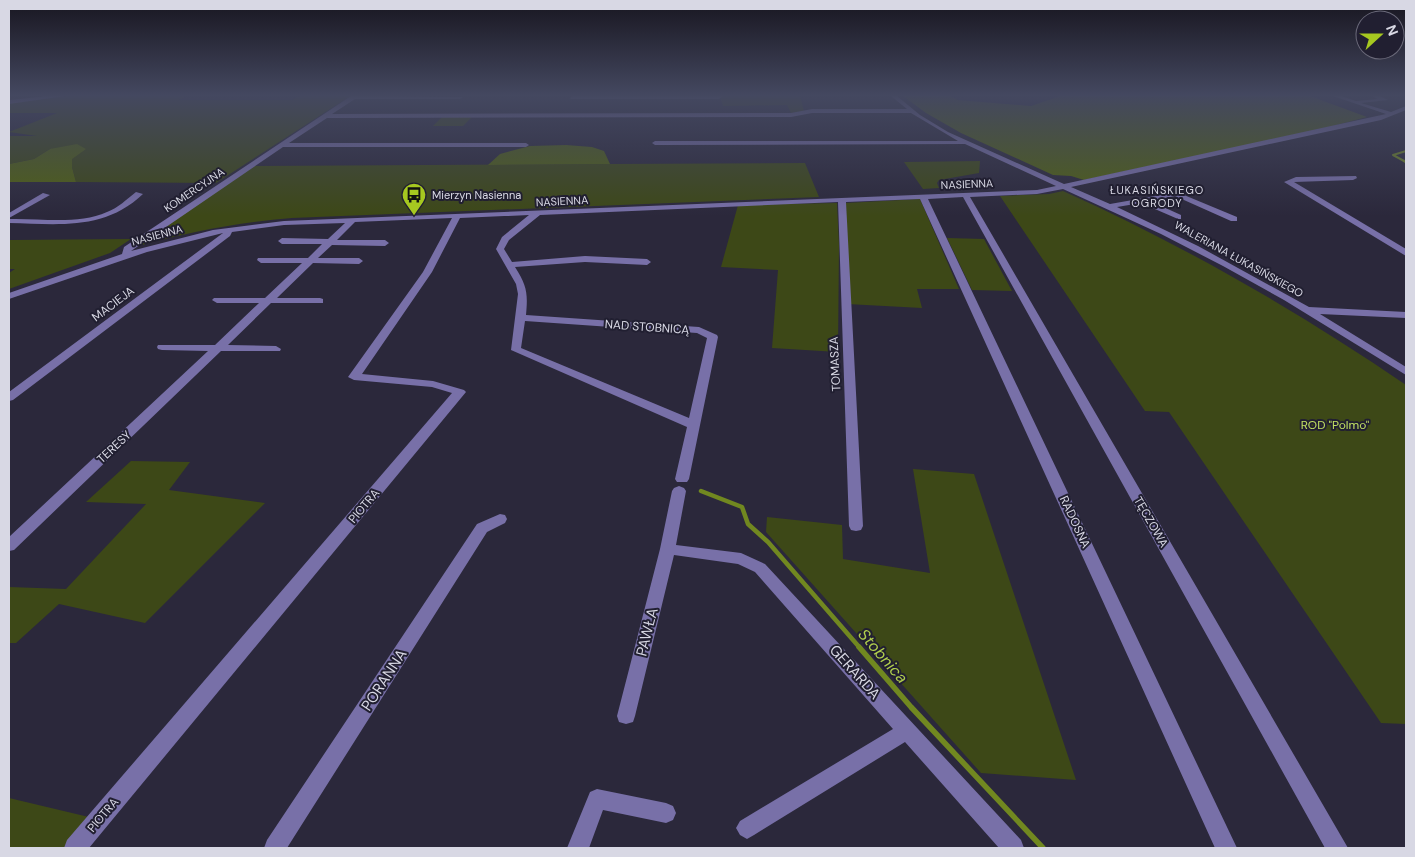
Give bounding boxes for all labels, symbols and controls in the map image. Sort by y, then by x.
north arrow [1355,10,1405,60]
text: N [1382,22,1402,38]
street label: KOMERCYJNA [161,165,227,215]
street label: NASIENNA [940,176,994,192]
bus stop icon: Mierzyn Nasienna [401,182,427,216]
district label: ŁUKASIŃSKIEGO OGRODY [1110,183,1204,210]
place label: Mierzyn Nasienna [432,188,521,202]
street label: NASIENNA [535,193,589,209]
street label: WALERIANA ŁUKASIŃSKIEGO [1172,218,1306,300]
street label: NASIENNA [130,221,184,249]
street label: MACIEJA [88,283,138,325]
street label: NAD STOBNICĄ [604,316,690,338]
street label: TOMASZA [826,336,844,392]
park label: ROD "Polmo" [1301,417,1370,433]
street label: TERESY [94,427,134,467]
street label: PIOTRA [345,485,383,527]
street label: RADOSNA [1056,493,1094,551]
street label: TĘCZOWA [1130,494,1172,550]
street label: PAWŁA [631,606,663,658]
water label: Stobnica [853,624,913,688]
street label: GERARDA [825,640,885,704]
street label: PORANNA [357,645,411,715]
street label: PIOTRA [84,794,122,836]

